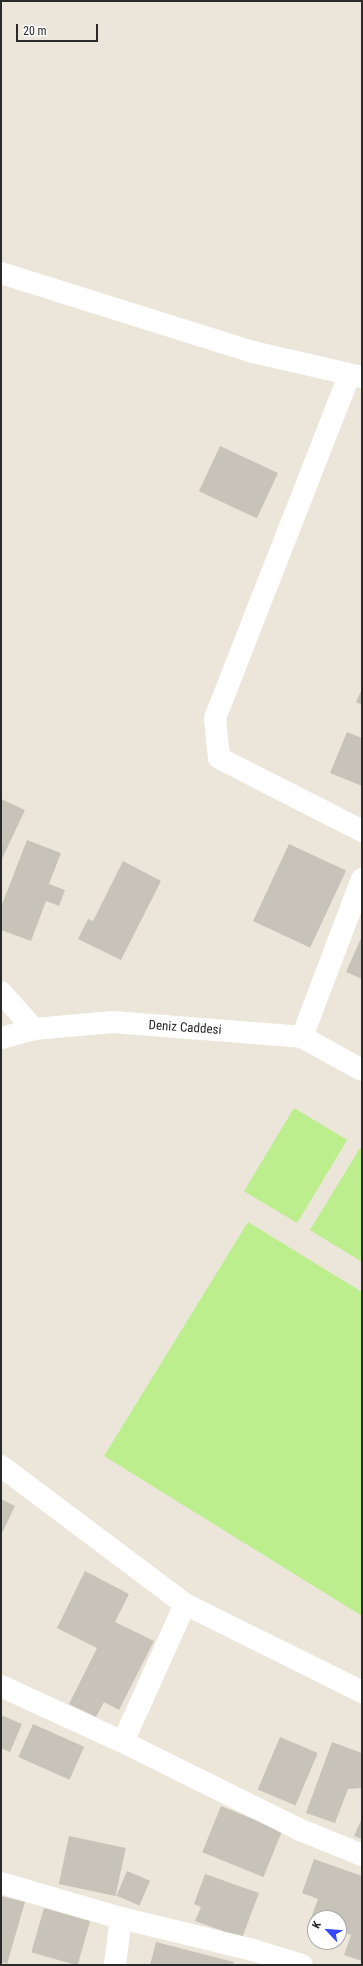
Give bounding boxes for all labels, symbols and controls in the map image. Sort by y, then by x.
scale bar [18,16,100,42]
text: 20 m [23,24,47,38]
street label: Deniz Caddesi [148,1018,222,1038]
north arrow [307,1910,347,1950]
text: K [309,1919,324,1931]

